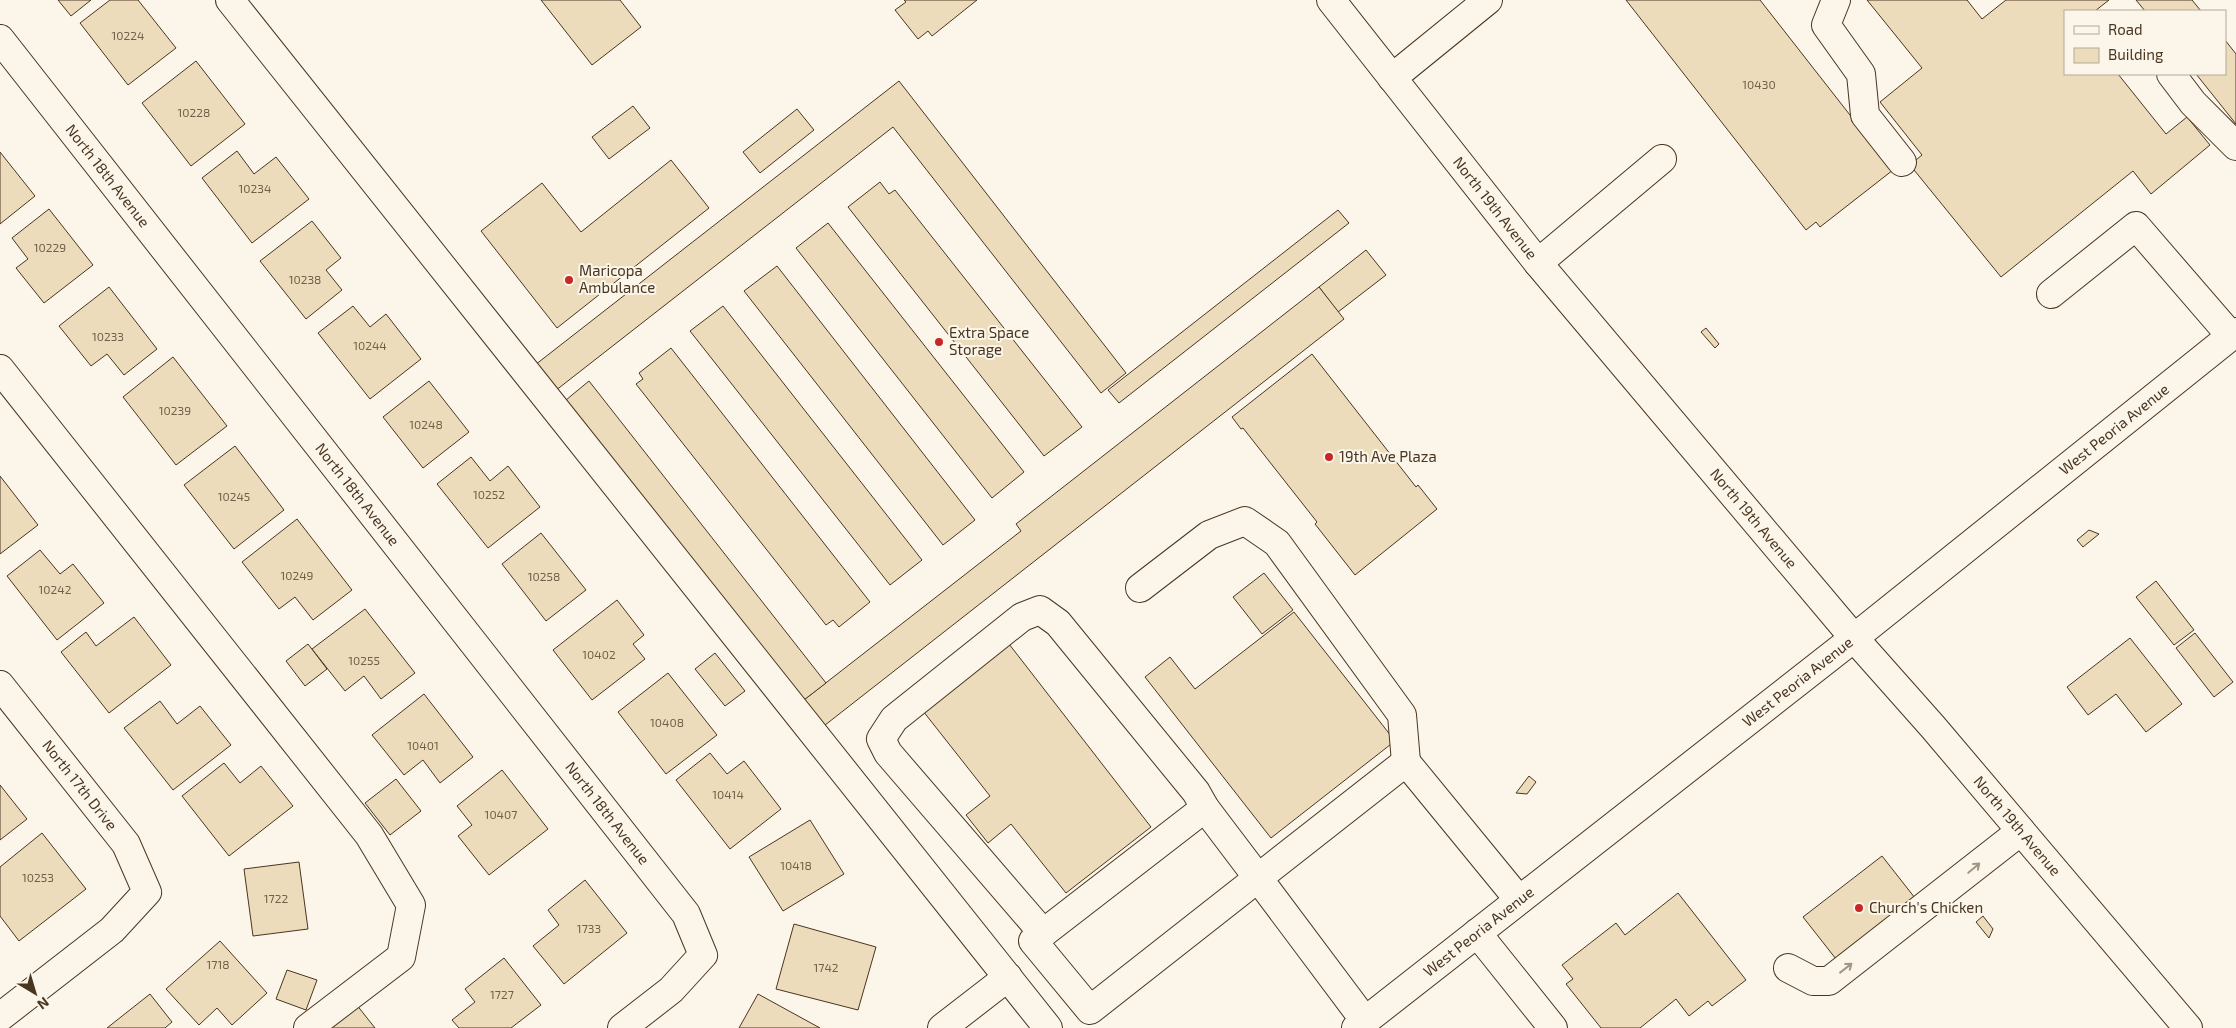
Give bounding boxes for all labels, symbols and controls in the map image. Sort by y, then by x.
legend [2064,10,2226,75]
text: Road [2108,20,2143,38]
house number: 10224 [112,28,144,42]
text: Building [2108,45,2164,63]
house number: 10430 [1742,77,1776,91]
house number: 10228 [178,105,210,119]
street label: North 18th Avenue [62,120,154,230]
street label: North 19th Avenue [1450,153,1541,262]
house number: 10234 [239,181,271,195]
house number: 10229 [34,240,66,254]
place label: Maricopa Ambulance [579,261,655,296]
house number: 10238 [289,272,321,286]
marker: Maricopa Ambulance [563,274,575,286]
place label: Extra Space Storage [949,323,1029,358]
house number: 10233 [92,329,124,343]
marker: Extra Space Storage [933,336,945,348]
house number: 10244 [353,338,387,352]
street label: West Peoria Avenue [2055,379,2172,478]
house number: 10239 [159,403,191,417]
house number: 10248 [409,417,443,431]
street label: North 18th Avenue [312,439,404,549]
place label: 19th Ave Plaza [1339,447,1437,465]
marker: 19th Ave Plaza [1323,451,1335,463]
street label: North 19th Avenue [1707,464,1801,572]
house number: 10252 [473,487,505,501]
house number: 10245 [218,489,250,503]
house number: 10249 [280,568,314,582]
house number: 10258 [528,569,560,583]
house number: 10242 [39,582,72,596]
street label: West Peoria Avenue [1738,632,1856,730]
house number: 10402 [582,647,616,661]
house number: 10255 [348,653,380,667]
house number: 10408 [650,715,684,729]
street label: North 17th Drive [39,736,122,833]
house number: 10401 [407,738,439,752]
street label: North 18th Avenue [562,758,654,868]
street label: North 19th Avenue [1970,772,2065,879]
house number: 10414 [712,787,744,801]
house number: 10407 [485,807,517,821]
house number: 10418 [780,858,812,872]
one-way arrow [1968,863,1981,874]
house number: 10253 [22,870,54,884]
street label: West Peoria Avenue [1419,882,1537,980]
house number: 1722 [264,891,288,905]
place label: Church's Chicken [1869,898,1983,916]
marker: Church's Chicken [1853,902,1865,914]
house number: 1733 [577,921,601,935]
house number: 1718 [207,957,229,971]
house number: 1742 [813,960,839,974]
one-way arrow [1839,962,1852,973]
north arrow [10,968,60,1018]
house number: 1727 [490,987,514,1001]
text: N [34,994,53,1013]

